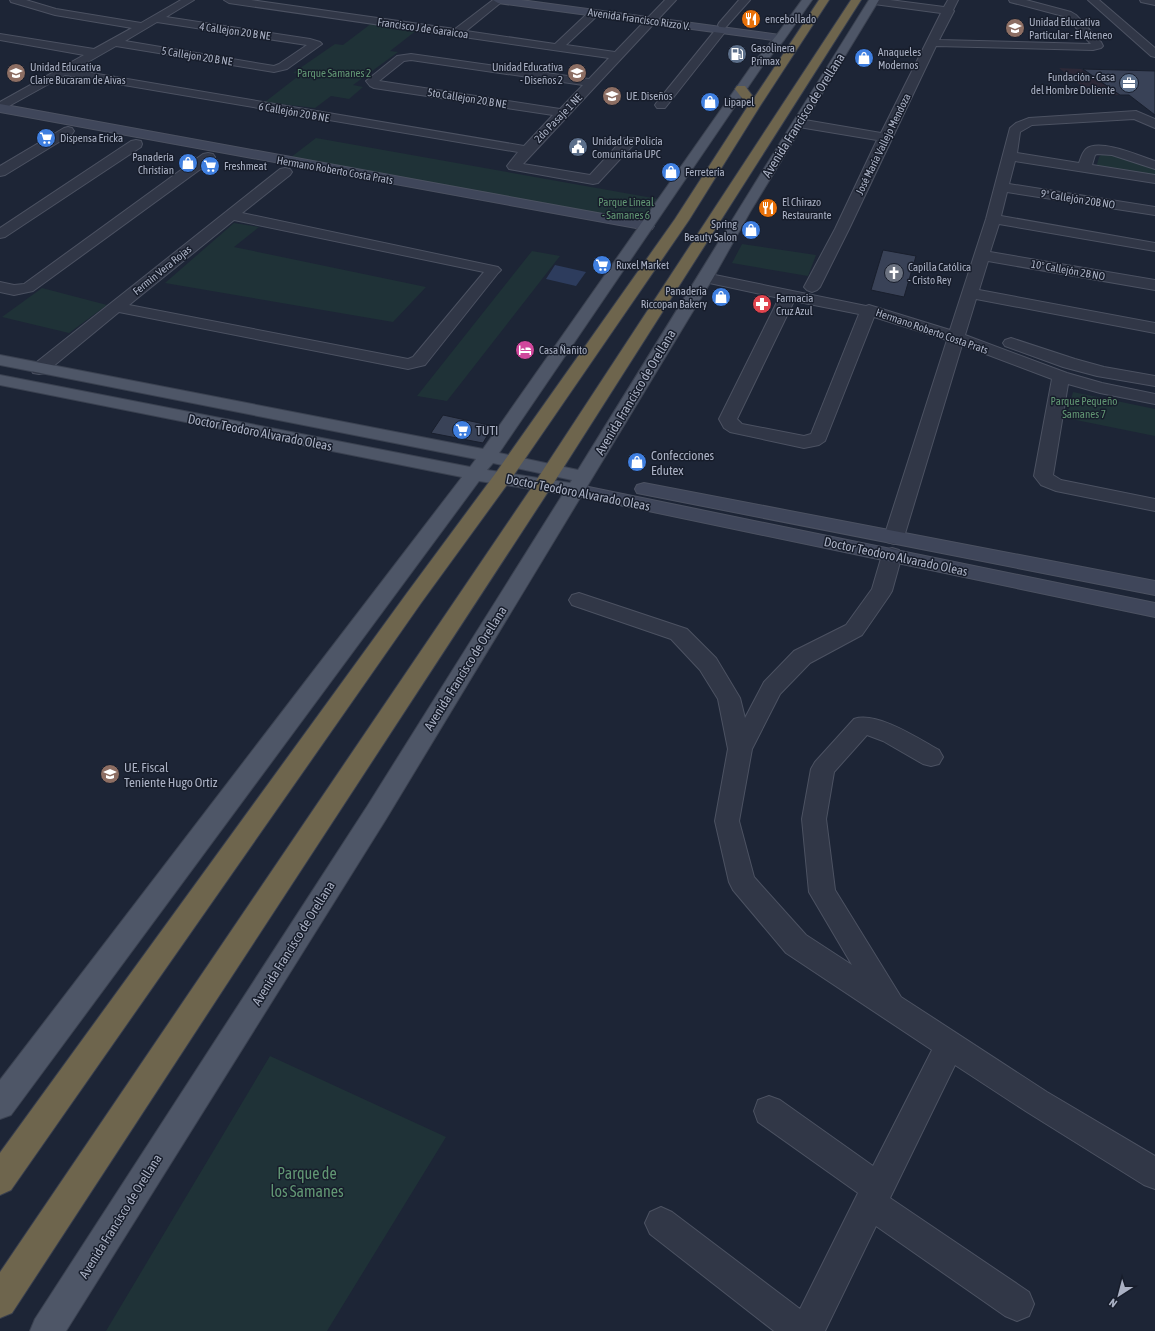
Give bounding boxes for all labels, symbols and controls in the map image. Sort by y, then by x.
street label: Avenida Francisco Rizzo V. [587,6,691,32]
restaurant icon: encebollado [740,8,762,30]
place label: encebollado [765,13,816,25]
street label: Francisco J de Garaicoa [377,16,469,40]
place label: Unidad Educativa Particular - El Ateneo [1029,16,1113,41]
school or university icon: Unidad Educativa Particular - El Ateneo [1004,17,1026,39]
street label: 4 Callejon 20 B NE [199,20,272,42]
place label: Gasolinera Primax [751,42,795,67]
fuel station icon: Gasolinera Primax [726,43,748,65]
street label: 5 Callejon 20 B NE [161,44,234,68]
place label: Anaqueles Modernos [878,46,921,71]
shop icon: Anaqueles Modernos [853,47,875,69]
street label: Avenida Francisco de Orellana [759,51,848,180]
place label: Unidad Educativa Claire Bucaram de Aivas [30,61,126,86]
place label: Unidad Educativa - Diseños 2 [492,61,563,86]
school or university icon: Unidad Educativa Claire Bucaram de Aivas [5,62,27,84]
school or university icon: Unidad Educativa - Diseños 2 [566,62,588,84]
park label: Parque Samanes 2 [297,67,371,79]
place label: Fundación - Casa del Hombre Doliente [1031,71,1115,96]
office icon: Fundación - Casa del Hombre Doliente [1118,72,1140,94]
school or university icon: UE. Diseños [601,85,623,107]
street label: 5to Callejon 20 B NE [427,86,508,110]
place label: UE. Diseños [626,90,673,102]
street label: 2do Pasaje 1 NE [532,91,584,145]
shop icon: Lipapel [699,91,721,113]
street label: José María Vallejo Mendoza [853,91,913,197]
place label: Lipapel [724,96,754,108]
street label: 6 Callejón 20 B NE [258,100,331,124]
supermarket icon: Dispensa Ericka [35,127,57,149]
place label: Dispensa Ericka [60,132,123,144]
place label: Unidad de Policía Comunitaria UPC [592,135,663,160]
public building icon: Unidad de Policía Comunitaria UPC [567,136,589,158]
place label: Panadería Christian [132,151,174,176]
shop icon: Panadería Christian [177,152,199,174]
street label: Hermano Roberto Costa Prats [276,154,394,186]
supermarket icon: Freshmeat [199,155,221,177]
place label: Freshmeat [224,160,267,172]
shop icon: Ferretería [660,161,682,183]
place label: Ferretería [685,166,725,178]
street label: 9° Callejón 20B NO [1040,187,1116,211]
park label: Parque Lineal - Samanes 6 [598,196,654,221]
place label: El Chirazo Restaurante [782,196,832,221]
restaurant icon: El Chirazo Restaurante [757,197,779,219]
place label: Spring Beauty Salon [684,218,737,243]
shop icon: Spring Beauty Salon [740,219,762,241]
street label: Fermin Vera Rojas [130,243,194,297]
supermarket icon: Ruxel Market [591,254,613,276]
street label: 10° Callejón 2B NO [1030,258,1106,282]
place label: Ruxel Market [616,259,669,271]
place label: Capilla Católica - Cristo Rey [908,261,971,286]
church icon: Capilla Católica - Cristo Rey [883,262,905,284]
place label: Panaderia Riccopan Bakery [641,285,707,310]
shop icon: Panaderia Riccopan Bakery [710,286,732,308]
place label: Farmacia Cruz Azul [776,292,813,317]
pharmacy icon: Farmacia Cruz Azul [751,293,773,315]
street label: Hermano Roberto Costa Prats [874,306,990,356]
street label: Avenida Francisco de Orellana [592,327,679,458]
hotel icon: Casa Ñañito [514,339,536,361]
place label: Casa Ñañito [539,344,587,356]
park label: Parque Pequeño Samanes 7 [1051,395,1117,420]
street label: Doctor Teodoro Alvarado Oleas [187,411,334,454]
supermarket icon: TUTI [451,419,473,441]
place label: TUTI [476,423,498,438]
place label: Confecciones Edutex [651,448,715,478]
shop icon: Confecciones Edutex [626,451,648,473]
street label: Doctor Teodoro Alvarado Oleas [505,471,652,514]
street label: Doctor Teodoro Alvarado Oleas [823,534,969,579]
street label: Avenida Francisco de Orellana [421,604,510,733]
place label: UE. Fiscal Teniente Hugo Ortiz [124,760,218,790]
school or university icon: UE. Fiscal Teniente Hugo Ortiz [99,763,121,785]
street label: Avenida Francisco de Orellana [249,879,338,1008]
street label: Avenida Francisco de Orellana [76,1152,165,1281]
park label: Parque de los Samanes [270,1164,344,1200]
north arrow [1099,1275,1139,1315]
text: N [1107,1296,1119,1310]

